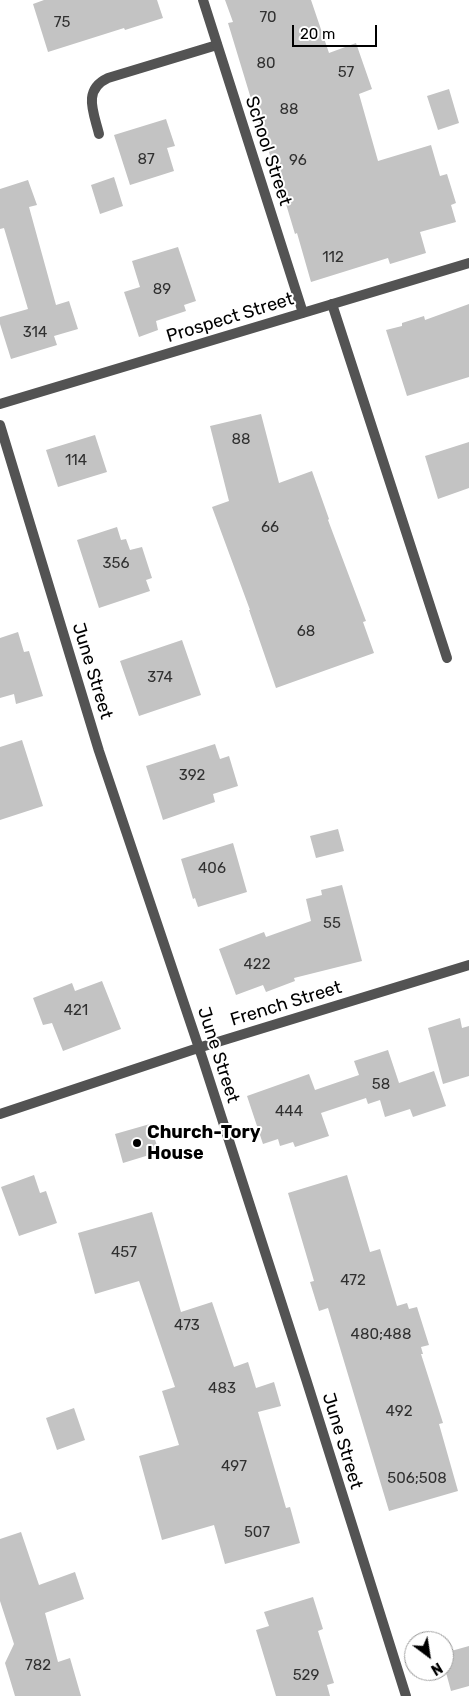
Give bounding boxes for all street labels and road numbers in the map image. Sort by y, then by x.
street label: School Street [240,94,296,208]
street label: Prospect Street [164,288,296,348]
street label: June Street [67,620,117,722]
street label: French Street [228,977,344,1031]
street label: June Street [192,1004,244,1106]
street label: June Street [317,1390,367,1492]

